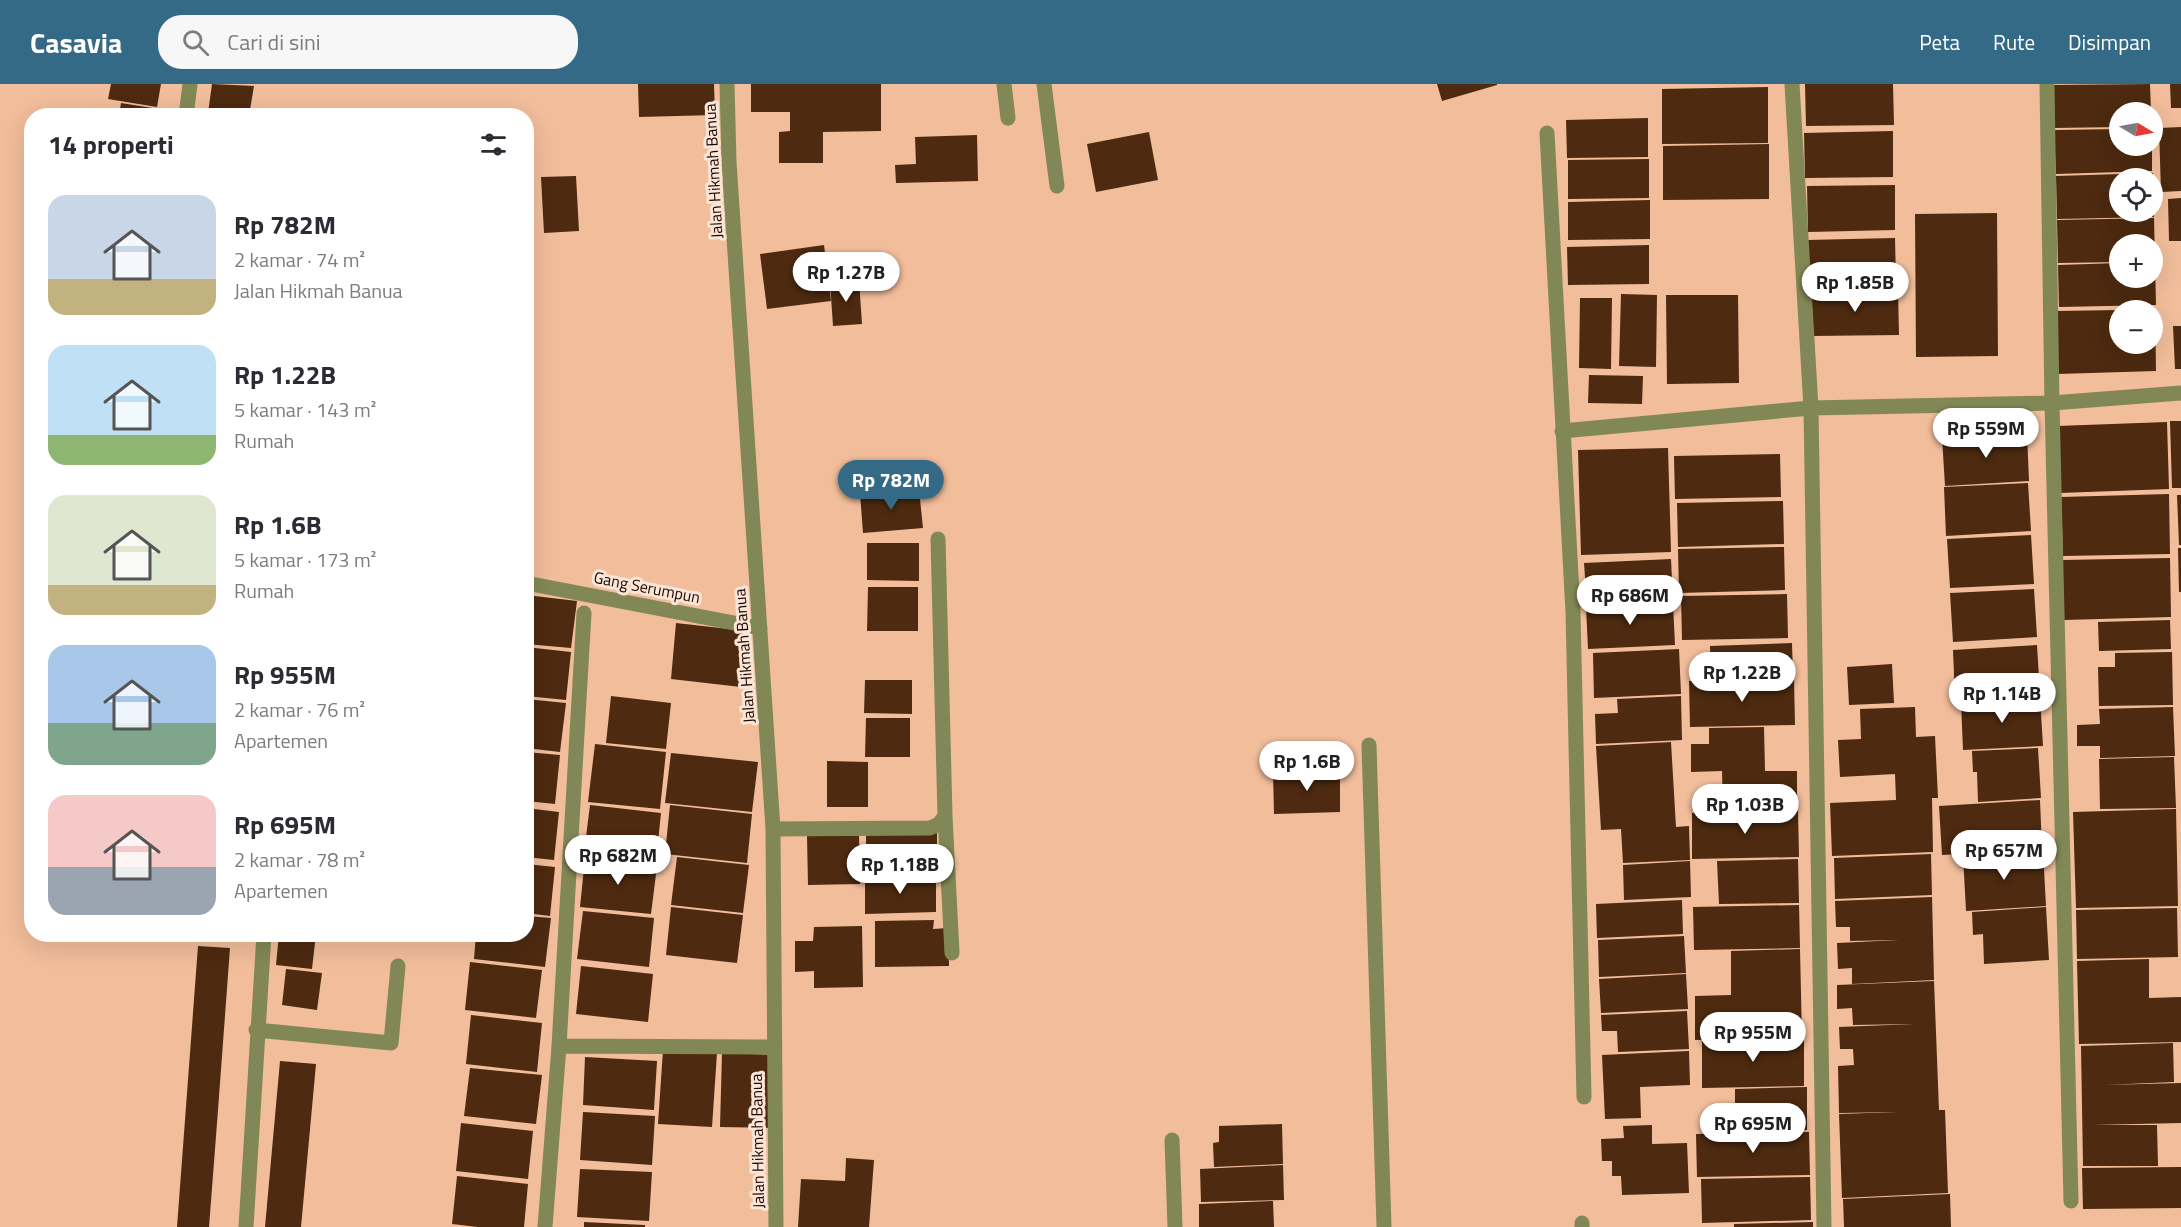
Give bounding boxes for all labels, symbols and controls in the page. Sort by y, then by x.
search box [158,15,578,69]
text: Casavia [30,21,122,64]
text: Cari di sini [227,25,321,59]
icon: search [179,26,212,59]
text: Peta [1919,26,1960,58]
text: Rute [1993,26,2035,58]
text: Disimpan [2068,26,2151,58]
north arrow [2109,102,2163,156]
map controls [2109,102,2163,354]
street label: Jalan Hikmah Banua [697,103,729,239]
text: 14 properti [48,125,174,164]
icon: filters [477,128,510,161]
button: locate [2109,168,2163,222]
text: Rp 782M [234,205,336,244]
icon: home [96,219,168,291]
button: + [2109,234,2163,288]
text: 2 kamar · 74 m² [234,244,365,275]
pin: Rp 1.27B [784,252,908,303]
text: Rp 1.27B [807,256,885,287]
pin: Rp 1.85B [1793,262,1917,313]
text: Rp 1.85B [1816,266,1894,297]
text: Jalan Hikmah Banua [234,275,403,306]
button: − [2109,300,2163,354]
text: Rp 1.22B [234,355,336,394]
icon: home [96,369,168,441]
text: 5 kamar · 143 m² [234,394,376,425]
pin: Rp 559M [1931,408,2041,459]
text: Rp 559M [1947,412,2025,443]
text: Rumah [234,425,294,456]
pin: Rp 782M [836,460,946,511]
text: Rp 782M [852,464,930,495]
text: Rp 1.6B [234,505,322,544]
icon: home [96,519,168,591]
text: 5 kamar · 173 m² [234,544,376,575]
street label: Gang Serumpun [592,565,702,609]
text: Rumah [234,575,294,606]
pin: Rp 686M [1575,575,1685,626]
text: Rp 686M [1591,579,1669,610]
street label: Jalan Hikmah Banua [727,588,761,724]
pin: Rp 1.22B [1680,652,1804,703]
text: Rp 955M [234,655,336,694]
text: Rp 1.22B [1703,656,1781,687]
icon: home [96,669,168,741]
pin: Rp 1.14B [1940,673,2064,724]
text: Rp 1.14B [1963,677,2041,708]
text: 2 kamar · 76 m² [234,694,365,725]
text: Apartemen [234,725,328,756]
pin: Rp 1.6B [1252,741,1362,792]
text: Rp 1.6B [1273,745,1341,776]
pin: Rp 1.03B [1683,784,1807,835]
text: Rp 1.03B [1706,788,1784,819]
text: Rp 695M [234,805,336,844]
icon: home [96,819,168,891]
pin: Rp 657M [1949,830,2059,881]
text: Rp 657M [1965,834,2043,865]
pin: Rp 682M [563,835,673,886]
text: Rp 682M [579,839,657,870]
text: 2 kamar · 78 m² [234,844,365,875]
pin: Rp 1.18B [838,844,962,895]
text: Rp 1.18B [861,848,939,879]
text: Apartemen [234,875,328,906]
pin: Rp 955M [1698,1012,1808,1063]
text: Rp 955M [1714,1016,1792,1047]
street label: Jalan Hikmah Banua [744,1073,770,1209]
pin: Rp 695M [1698,1103,1808,1154]
text: Rp 695M [1714,1107,1792,1138]

